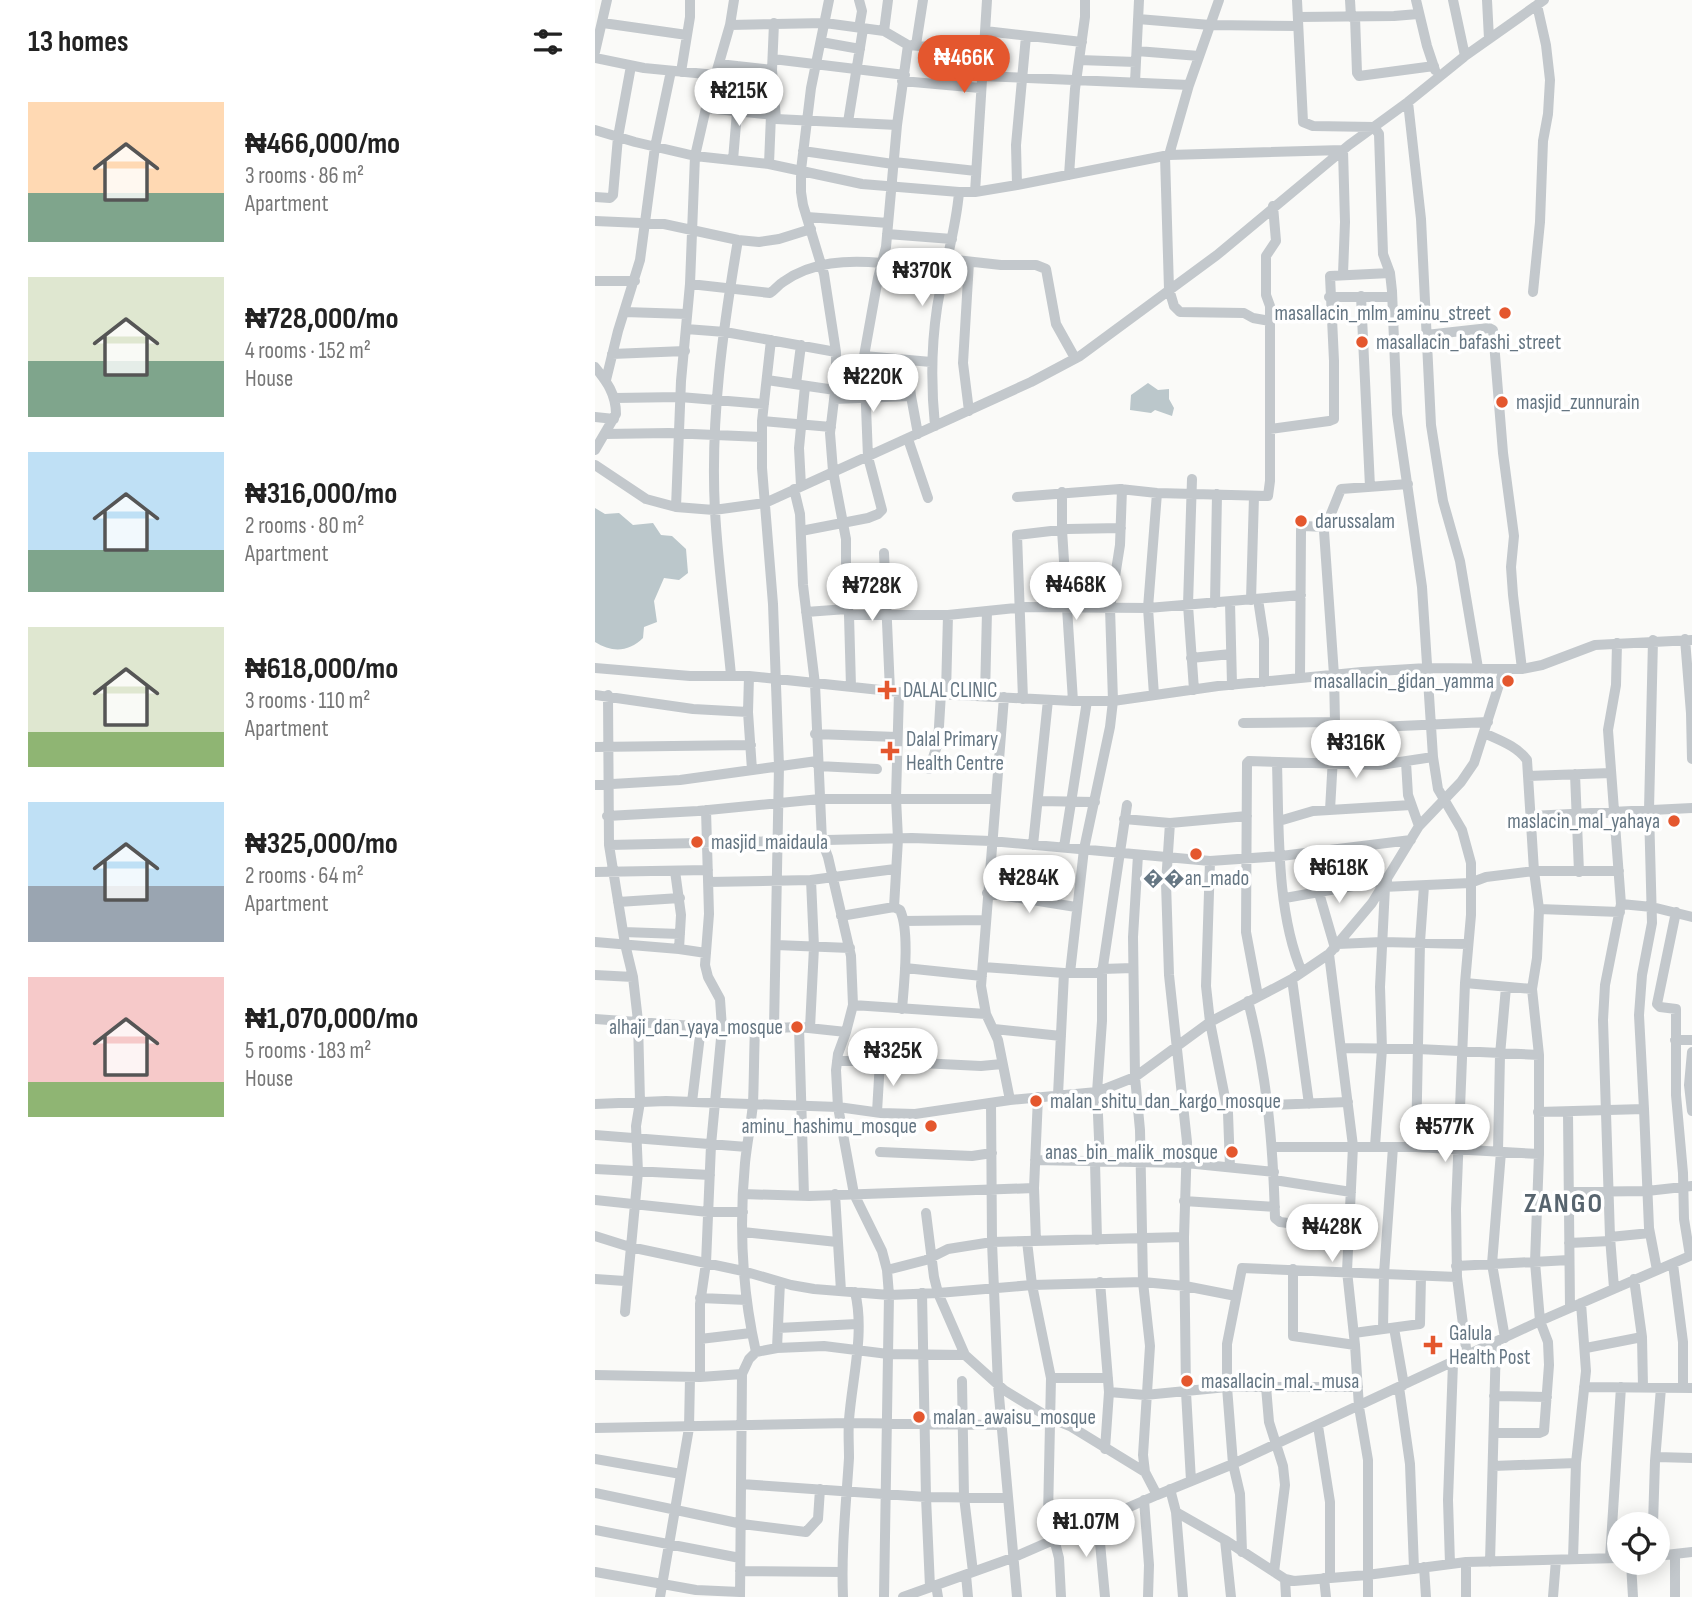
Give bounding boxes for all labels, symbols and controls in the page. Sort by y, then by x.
icon: filters [529,23,567,61]
text: 13 homes [28,24,129,60]
pin: ₦466K [915,36,1013,95]
text: ₦466K [934,44,994,72]
pin: ₦215K [690,68,788,128]
text: ₦215K [710,77,768,105]
text: ₦466,000/mo [245,126,400,162]
icon: home [84,130,168,214]
text: 3 rooms · 86 m² [245,162,364,190]
text: Apartment [245,190,329,218]
pin: ₦370K [873,248,971,308]
text: ₦370K [892,257,952,285]
text: ₦728,000/mo [245,301,398,337]
place label: masallacin_mlm_aminu_street [1275,301,1491,326]
icon: home [84,305,168,389]
marker: masallacin_mlm_aminu_street [1497,305,1513,321]
place label: masallacin_bafashi_street [1376,330,1561,355]
marker: masallacin_bafashi_street [1354,334,1370,350]
text: 4 rooms · 152 m² [245,337,371,365]
pin: ₦220K [824,354,922,414]
text: ₦220K [843,363,903,391]
text: House [245,365,293,393]
place label: masjid_zunnurain [1516,390,1640,415]
marker: masjid_zunnurain [1494,394,1510,410]
text: ₦316,000/mo [245,476,397,512]
icon: home [84,480,168,564]
place label: darussalam [1315,509,1395,534]
text: 2 rooms · 80 m² [245,512,364,540]
marker: darussalam [1293,513,1309,529]
text: Apartment [245,540,329,568]
pin: ₦468K [1027,562,1125,622]
pin: ₦728K [823,564,921,623]
text: ₦468K [1046,571,1106,599]
text: ₦728K [843,572,901,600]
text: ₦618,000/mo [245,651,398,687]
icon: home [84,655,168,739]
place label: masallacin_gidan_yamma [1314,669,1494,694]
marker: masallacin_gidan_yamma [1500,673,1516,689]
place label: DALAL CLINIC [903,678,997,703]
marker: DALAL CLINIC [877,680,897,700]
text: 3 rooms · 110 m² [245,687,370,715]
text: Apartment [245,715,329,743]
pin: ₦316K [1307,720,1405,780]
place label: Dalal Primary Health Centre [906,727,1004,776]
text: ₦316K [1327,729,1385,757]
marker: Dalal Primary Health Centre [880,741,900,761]
place label: maslacin_mal_yahaya [1507,809,1660,834]
marker: maslacin_mal_yahaya [1666,813,1682,829]
text: ₦325,000/mo [245,826,398,862]
icon: home [84,830,168,914]
place label: masjid_maidaula [711,830,828,855]
marker: masjid_maidaula [689,834,705,850]
marker: ��an_mado [1188,846,1204,862]
pin: ₦618K [1290,846,1388,905]
text: ₦618K [1310,854,1368,882]
pin: ₦284K [980,856,1078,915]
text: 2 rooms · 64 m² [245,862,364,890]
text: ₦284K [999,864,1059,892]
place label: ��an_mado [1143,866,1249,891]
text: Apartment [245,890,329,918]
text: ₦1,070,000/mo [245,1001,418,1037]
icon: home [84,1005,168,1089]
place label: alhaji_dan_yaya_mosque [609,1015,783,1040]
marker: alhaji_dan_yaya_mosque [789,1019,805,1035]
pin: ₦325K [844,1028,942,1088]
text: 5 rooms · 183 m² [245,1037,371,1065]
text: ₦325K [864,1037,922,1065]
text: House [245,1065,293,1093]
place label: malan_shitu_dan_kargo_mosque [1050,1089,1281,1114]
marker: malan_shitu_dan_kargo_mosque [1028,1093,1044,1109]
pin: ₦577K [1396,1104,1494,1164]
text: ₦577K [1416,1113,1474,1141]
place label: aminu_hashimu_mosque [742,1114,917,1139]
marker: aminu_hashimu_mosque [923,1118,939,1134]
place label: anas_bin_malik_mosque [1045,1140,1218,1165]
marker: anas_bin_malik_mosque [1224,1144,1240,1160]
district label: ZANGO [1524,1187,1604,1220]
pin: ₦428K [1283,1204,1381,1264]
text: ₦428K [1302,1213,1362,1241]
place label: Galula Health Post [1449,1321,1530,1370]
marker: Galula Health Post [1423,1335,1443,1355]
place label: masallacin_mal._musa [1201,1369,1359,1394]
marker: masallacin_mal._musa [1179,1373,1195,1389]
place label: malan_awaisu_mosque [933,1405,1096,1430]
marker: malan_awaisu_mosque [911,1409,927,1425]
pin: ₦1.07M [1029,1500,1143,1559]
text: ₦1.07M [1053,1508,1119,1536]
map controls [1607,1512,1670,1575]
button: locate [1607,1512,1670,1575]

